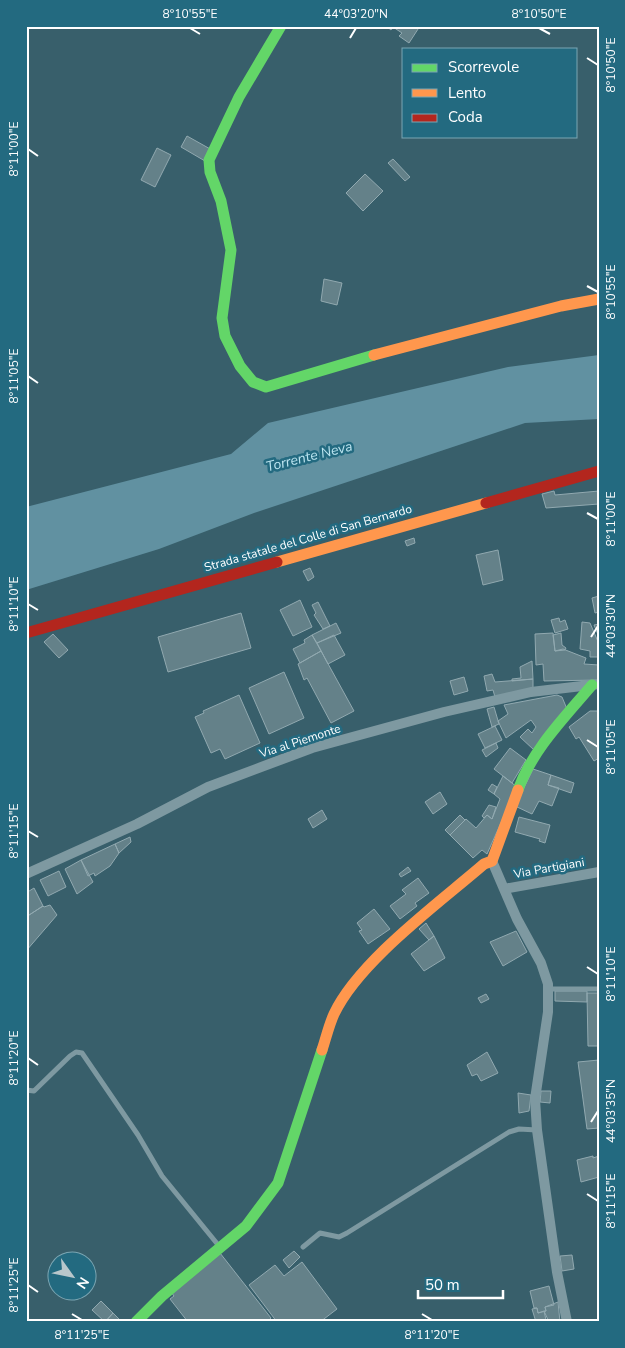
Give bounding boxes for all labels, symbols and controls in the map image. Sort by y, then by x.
text: 8°10'55"E [163,6,217,22]
text: 44°03'20"N [324,6,388,22]
text: 8°10'50"E [512,6,566,22]
text: 8°10'50"E [603,38,619,92]
legend [402,48,578,138]
text: Scorrevole [448,57,519,77]
text: Lento [448,83,486,103]
text: Coda [448,107,483,127]
text: 8°11'00"E [6,122,22,176]
text: 8°10'55"E [603,265,619,319]
text: 8°11'05"E [6,349,22,403]
water label: Torrente Neva [264,437,354,476]
text: 8°11'00"E [603,492,619,546]
street label: Strada statale del Colle di San Bernardo [202,501,414,575]
text: 8°11'10"E [6,577,22,631]
text: 44°03'30"N [603,594,619,658]
street label: Via al Piemonte [256,720,343,762]
text: 8°11'05"E [603,720,619,774]
text: 8°11'15"E [6,804,22,858]
street label: Via Partigiani [511,854,586,882]
text: 8°11'10"E [603,947,619,1001]
text: 8°11'20"E [6,1031,22,1085]
text: 44°03'35"N [603,1079,619,1143]
text: 8°11'15"E [603,1174,619,1228]
north arrow [48,1250,98,1300]
text: 8°11'25"E [6,1258,22,1312]
scale bar [418,1268,502,1300]
text: N [72,1273,93,1292]
text: 50 m [425,1275,460,1295]
text: 8°11'25"E [55,1327,109,1343]
text: 8°11'20"E [405,1327,459,1343]

